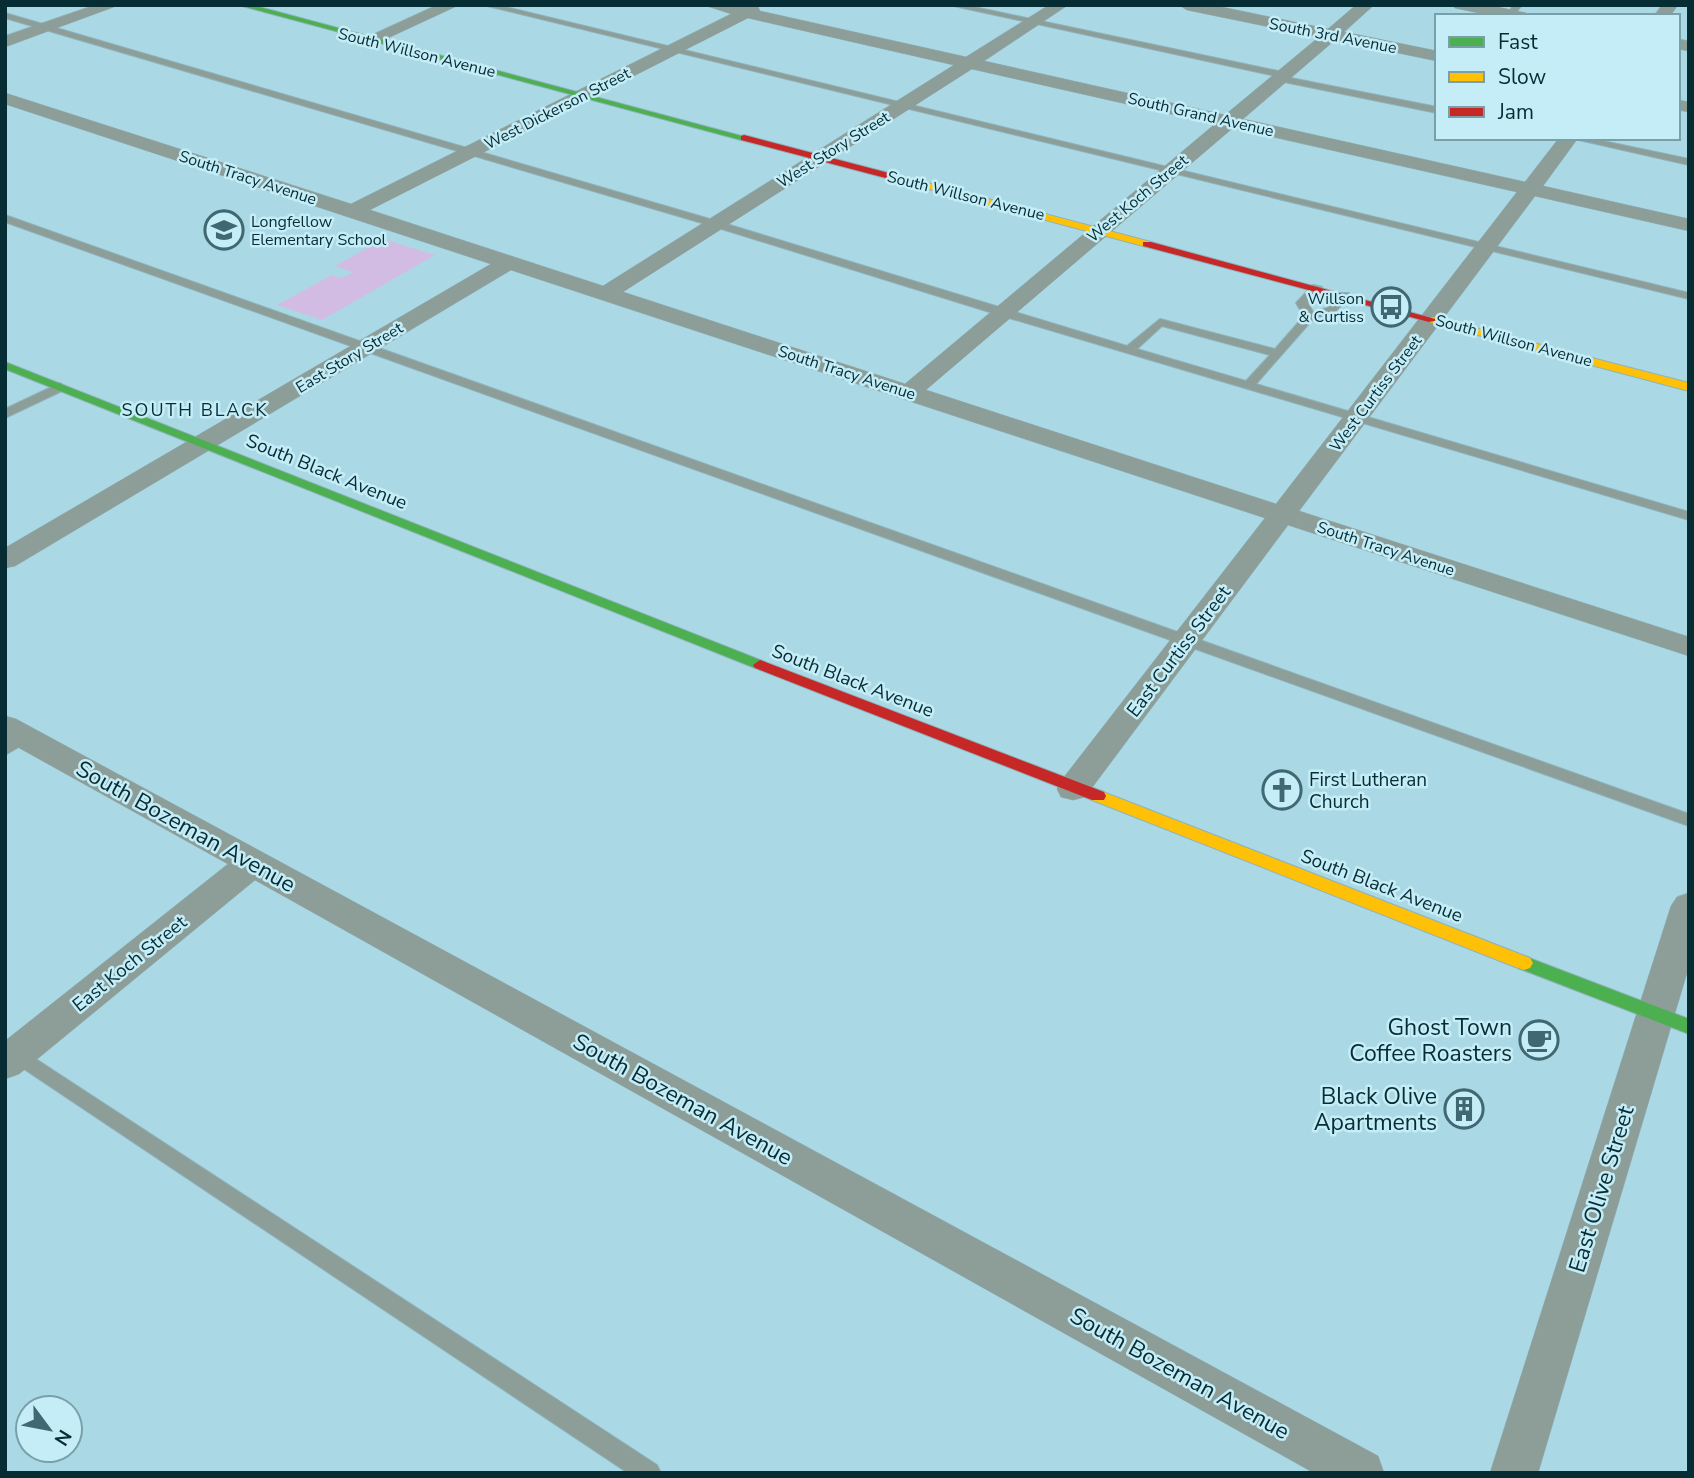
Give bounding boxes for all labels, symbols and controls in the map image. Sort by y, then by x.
street label: South 3rd Avenue [1267,13,1399,59]
legend [1435,14,1680,140]
street label: South Willson Avenue [336,23,498,83]
text: Fast [1498,28,1538,56]
street label: West Dickerson Street [481,62,634,155]
text: Slow [1498,63,1547,91]
street label: South Grand Avenue [1126,87,1276,142]
text: Jam [1497,98,1534,126]
street label: West Story Street [773,106,894,193]
street label: South Tracy Avenue [176,145,319,211]
street label: West Koch Street [1083,150,1193,248]
street label: South Willson Avenue [885,166,1047,226]
school or university icon: Longfellow Elementary School [203,209,245,251]
place label: Longfellow Elementary School [251,211,387,251]
bus stop icon: Willson & Curtiss [1370,286,1412,328]
place label: Willson & Curtiss [1298,288,1364,328]
street label: South Willson Avenue [1433,309,1595,372]
street label: East Story Street [292,317,408,399]
street label: West Curtiss Street [1325,330,1427,456]
street label: South Tracy Avenue [775,340,918,406]
district label: SOUTH BLACK [122,398,268,422]
street label: South Black Avenue [242,428,411,516]
street label: South Tracy Avenue [1314,516,1457,582]
street label: East Curtiss Street [1121,580,1237,723]
street label: South Black Avenue [768,638,937,724]
street label: South Bozeman Avenue [70,753,301,900]
place label: First Lutheran Church [1309,767,1427,815]
church icon: First Lutheran Church [1261,769,1303,811]
street label: South Black Avenue [1297,843,1466,929]
street label: East Koch Street [67,909,193,1018]
place label: Ghost Town Coffee Roasters [1349,1012,1512,1069]
cafe icon: Ghost Town Coffee Roasters [1518,1019,1560,1061]
street label: South Bozeman Avenue [567,1026,798,1173]
place label: Black Olive Apartments [1314,1081,1437,1138]
building icon: Black Olive Apartments [1443,1088,1485,1130]
street label: East Olive Street [1561,1101,1642,1276]
street label: South Bozeman Avenue [1064,1300,1295,1447]
north arrow [14,1394,84,1464]
text: N [48,1425,77,1450]

